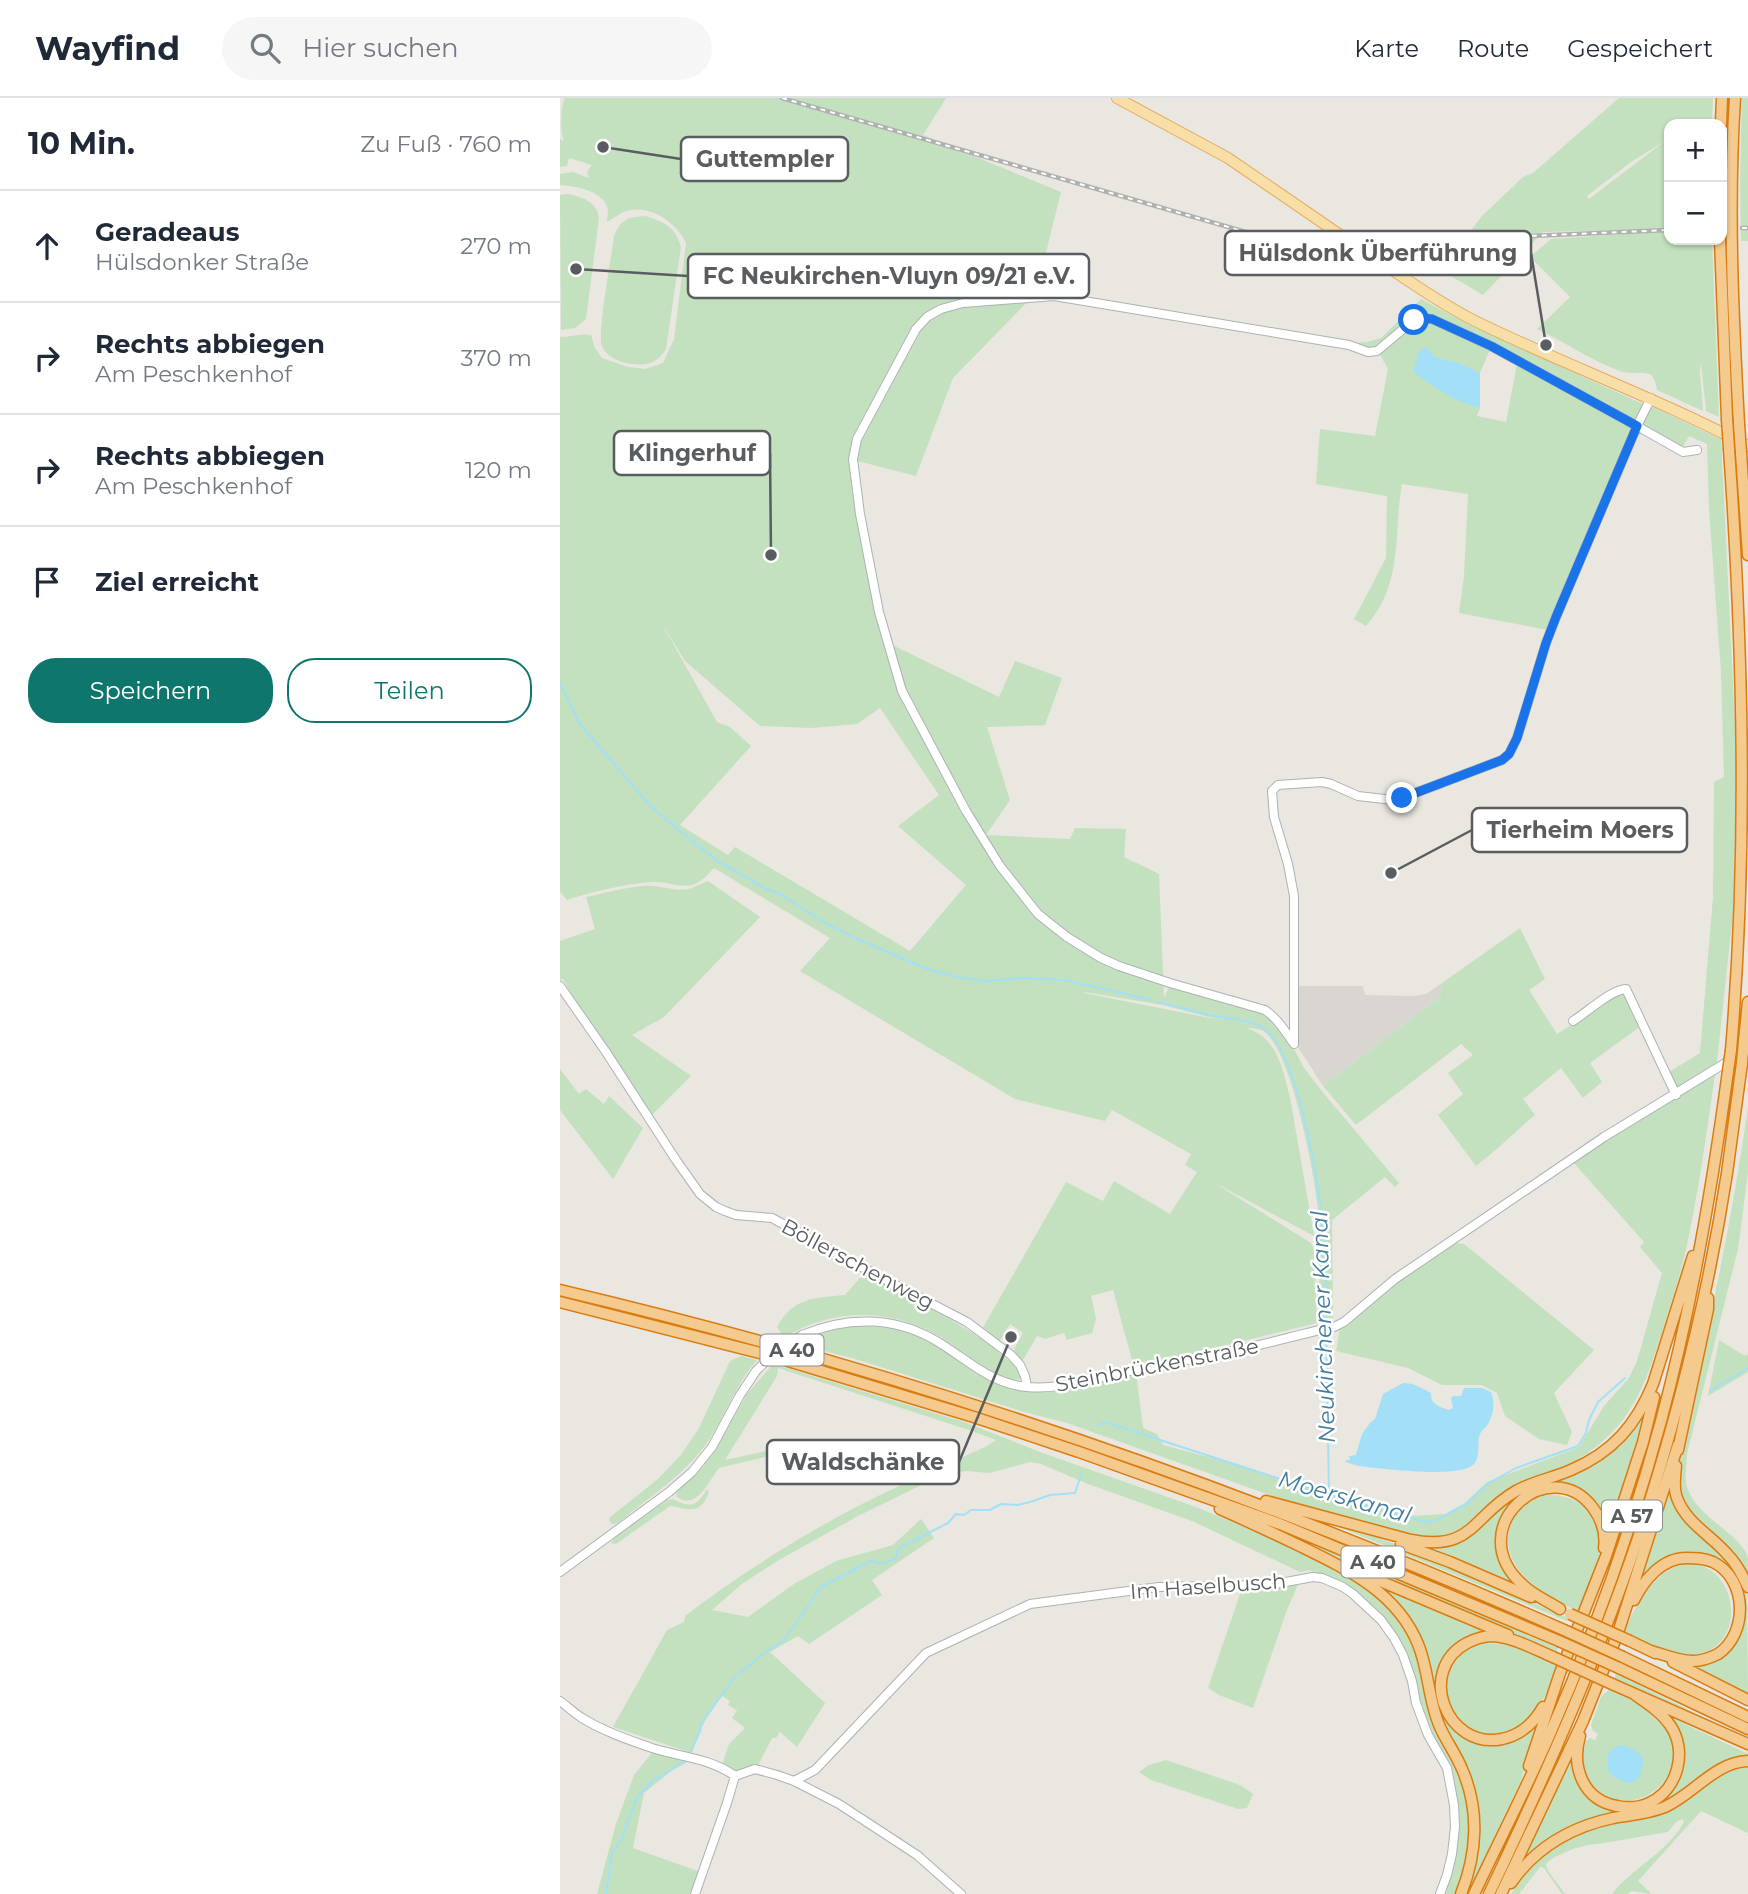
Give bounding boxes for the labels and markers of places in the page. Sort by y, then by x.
callout: Guttempler [681,137,848,181]
callout: Hülsdonk Überführung [1225,231,1531,275]
callout: FC Neukirchen-Vluyn 09/21 e.V. [688,254,1089,298]
callout: Klingerhuf [614,431,770,475]
callout: Tierheim Moers [1472,808,1687,852]
callout: Waldschänke [767,1440,959,1484]

